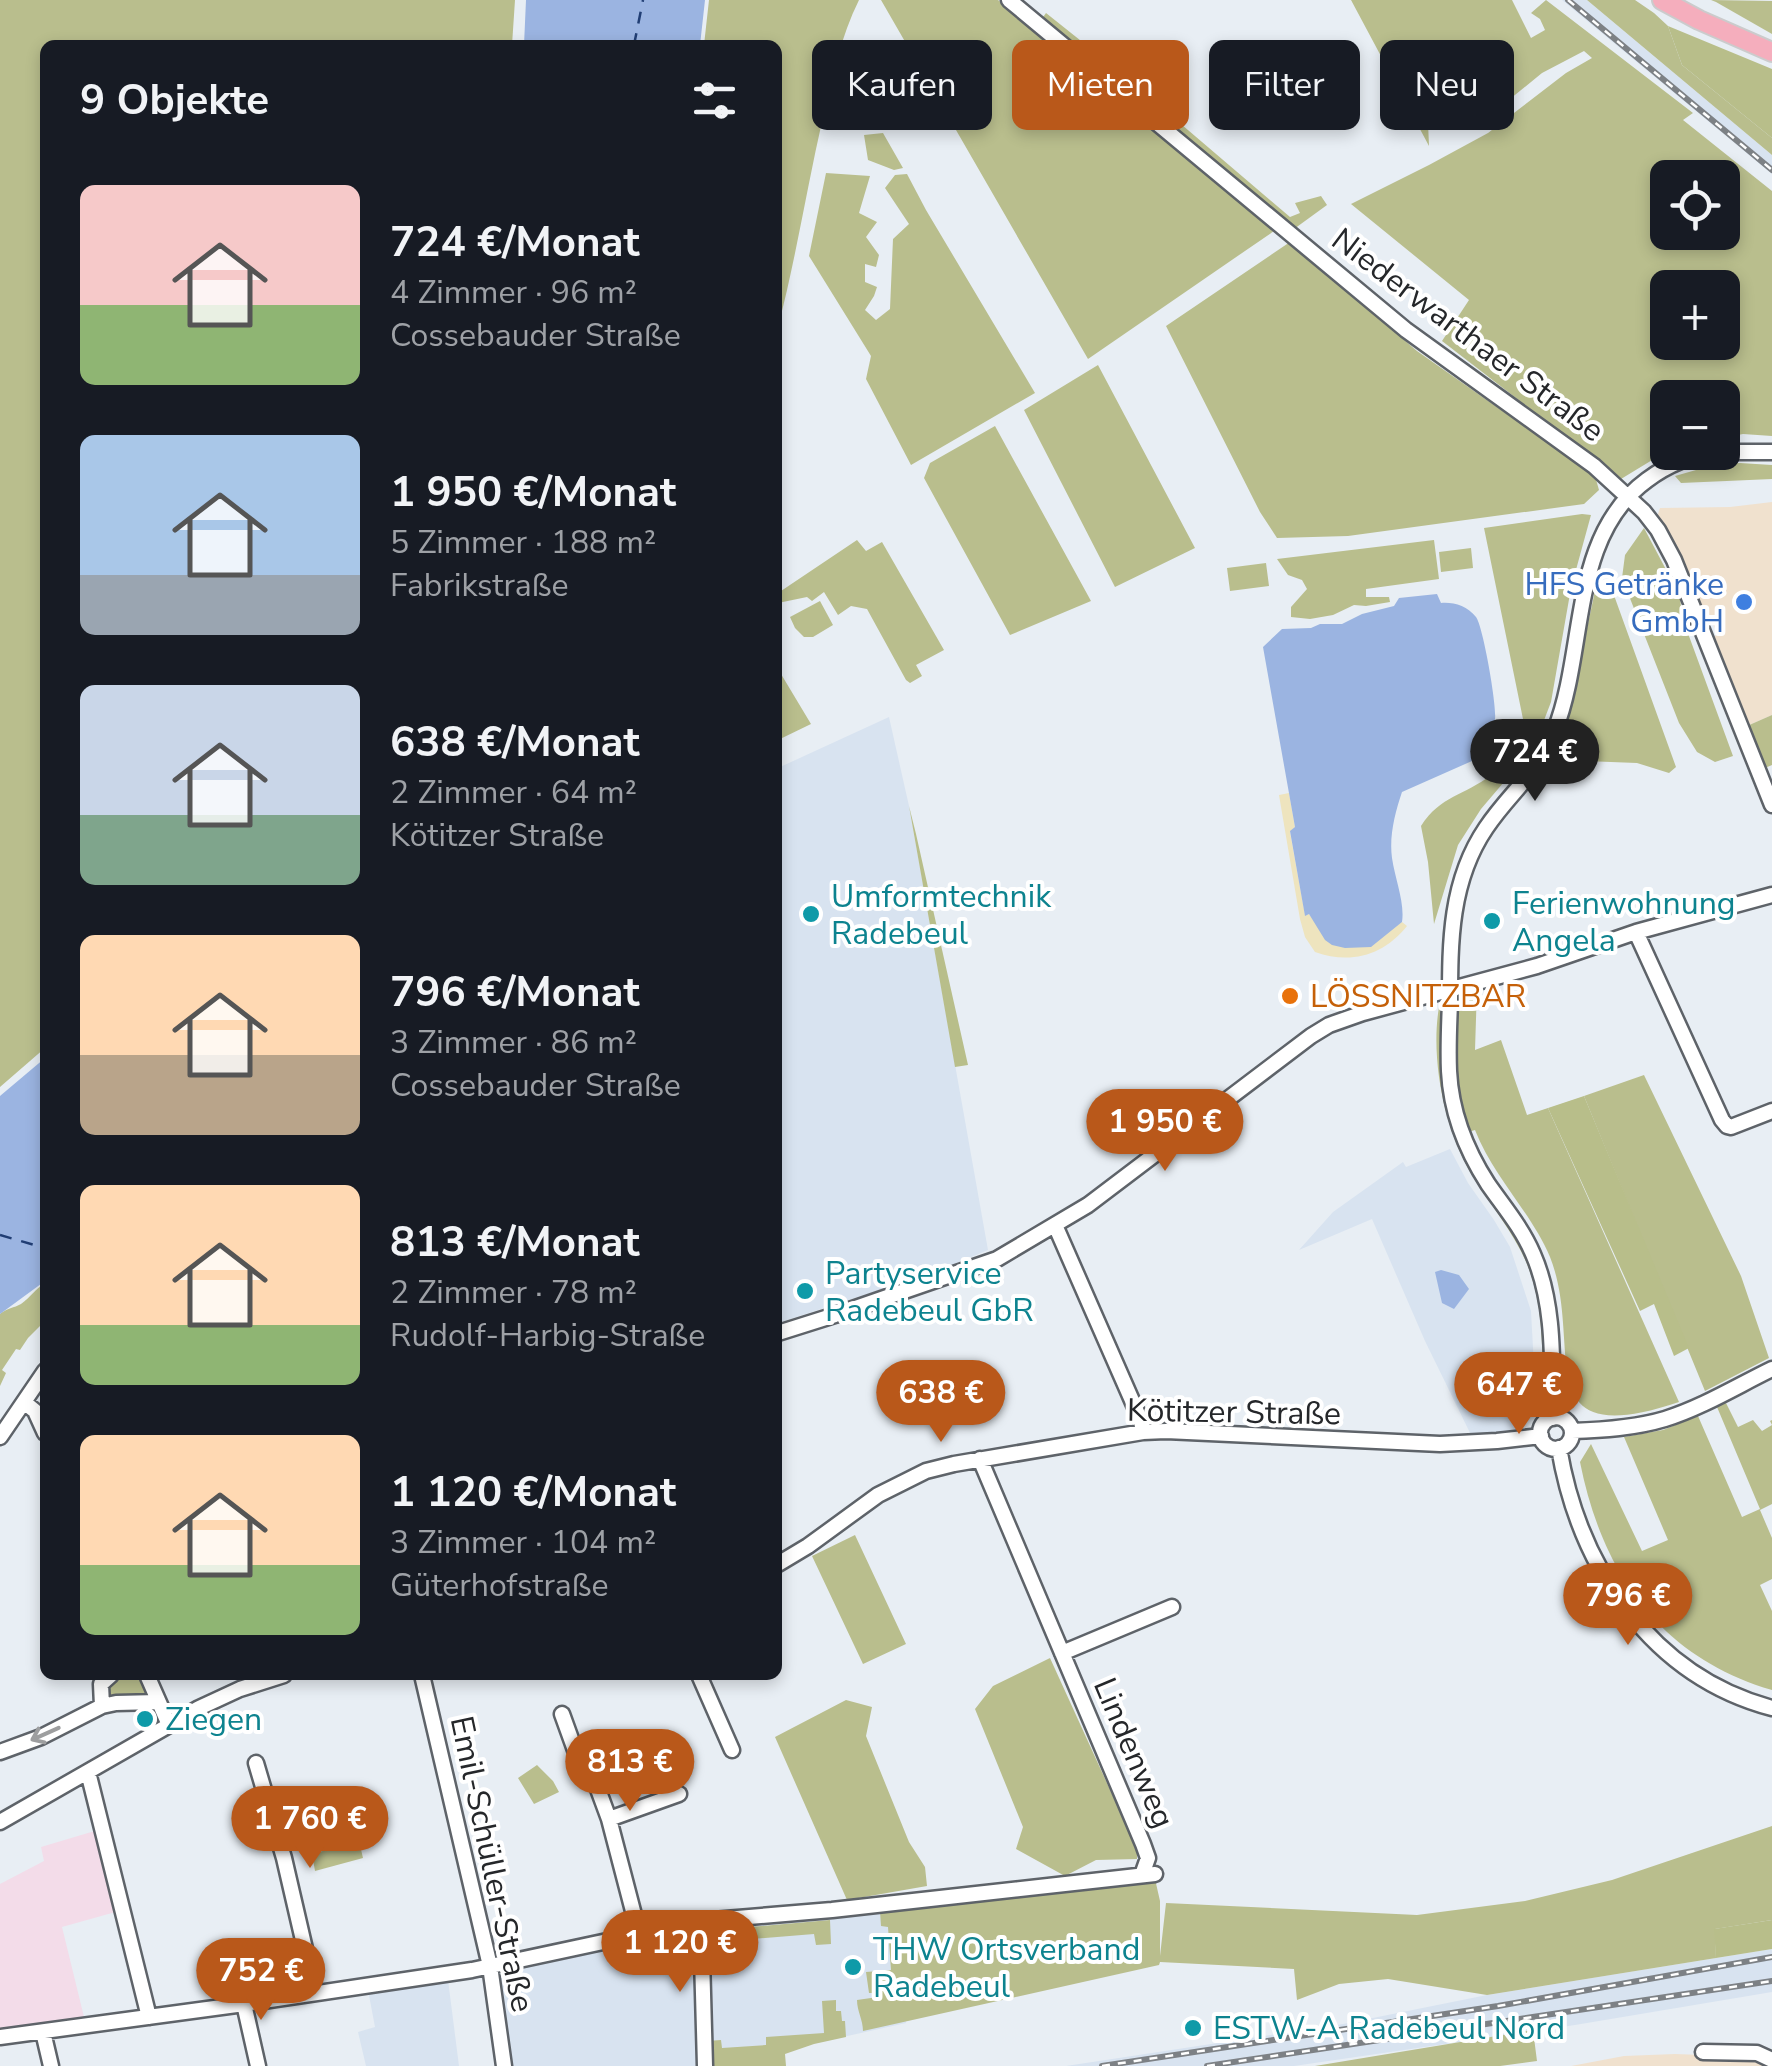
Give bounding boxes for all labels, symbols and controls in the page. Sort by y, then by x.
chip: Kaufen [812,40,992,130]
chip: Mieten [1012,40,1189,130]
chip: Filter [1209,40,1360,130]
chip: Neu [1380,40,1514,130]
text: 9 Objekte [80,72,269,129]
icon: filters [687,73,742,128]
map controls [1650,160,1740,470]
button: locate [1650,160,1740,250]
text: 724 €/Monat [390,214,640,271]
street label: Niederwarthaer Straße [1323,218,1613,452]
icon: home [160,225,280,345]
button: + [1650,270,1740,360]
text: 4 Zimmer · 96 m² [390,271,637,314]
text: Cossebauder Straße [390,314,681,357]
button: − [1650,380,1740,470]
text: 1 950 €/Monat [390,464,676,521]
icon: home [160,475,280,595]
text: 5 Zimmer · 188 m² [390,521,656,564]
place label: HFS Getränke GmbH [1524,563,1724,643]
text: Fabrikstraße [390,564,569,607]
marker: HFS Getränke GmbH [1733,591,1755,613]
text: 638 €/Monat [390,714,640,771]
pin: 724 € [1465,719,1605,804]
icon: home [160,725,280,845]
text: 724 € [1492,730,1578,773]
text: 2 Zimmer · 64 m² [390,771,637,814]
text: Kötitzer Straße [390,814,604,857]
place label: Umformtechnik Radebeul [831,875,1052,955]
place label: Ferienwohnung Angela [1512,882,1736,962]
marker: Umformtechnik Radebeul [800,903,822,925]
marker: Ferienwohnung Angela [1481,910,1503,932]
text: 796 €/Monat [390,964,640,1021]
icon: home [160,975,280,1095]
place label: LÖSSNITZBAR [1310,975,1526,1018]
marker: LÖSSNITZBAR [1279,985,1301,1007]
text: 3 Zimmer · 86 m² [390,1021,637,1064]
text: Cossebauder Straße [390,1064,681,1107]
pin: 1 950 € [1073,1089,1257,1174]
text: 1 950 € [1108,1100,1222,1143]
text: 813 €/Monat [390,1214,640,1271]
icon: home [160,1225,280,1345]
place label: Partyservice Radebeul GbR [825,1252,1034,1332]
text: 2 Zimmer · 78 m² [390,1271,637,1314]
marker: Partyservice Radebeul GbR [794,1280,816,1302]
text: Rudolf-Harbig-Straße [390,1314,705,1357]
pin: 647 € [1449,1352,1589,1437]
pin: 638 € [871,1360,1011,1445]
text: 647 € [1476,1363,1562,1406]
text: 638 € [898,1371,984,1414]
street label: Kötitzer Straße [1127,1389,1341,1435]
text: 1 120 €/Monat [390,1464,676,1521]
icon: home [160,1475,280,1595]
text: 3 Zimmer · 104 m² [390,1521,656,1564]
pin: 796 € [1558,1563,1698,1648]
text: Güterhofstraße [390,1564,608,1607]
text: 796 € [1585,1574,1671,1617]
street label: Lindenweg [1083,1671,1185,1835]
place label: Ziegen [165,1698,262,1741]
marker: Ziegen [134,1708,156,1730]
street label: Emil-Schüller-Straße [440,1712,544,2016]
one-way arrow [31,1725,61,1744]
pin: 813 € [560,1729,700,1814]
text: 813 € [587,1740,673,1783]
pin: 1 760 € [218,1786,402,1871]
text: 1 760 € [253,1797,367,1840]
pin: 1 120 € [588,1910,772,1995]
text: 1 120 € [623,1921,737,1964]
place label: THW Ortsverband Radebeul [873,1928,1140,2008]
pin: 752 € [191,1938,331,2023]
text: 752 € [218,1949,304,1992]
marker: THW Ortsverband Radebeul [842,1956,864,1978]
place label: ESTW-A Radebeul Nord [1213,2007,1565,2050]
marker: ESTW-A Radebeul Nord [1182,2017,1204,2039]

